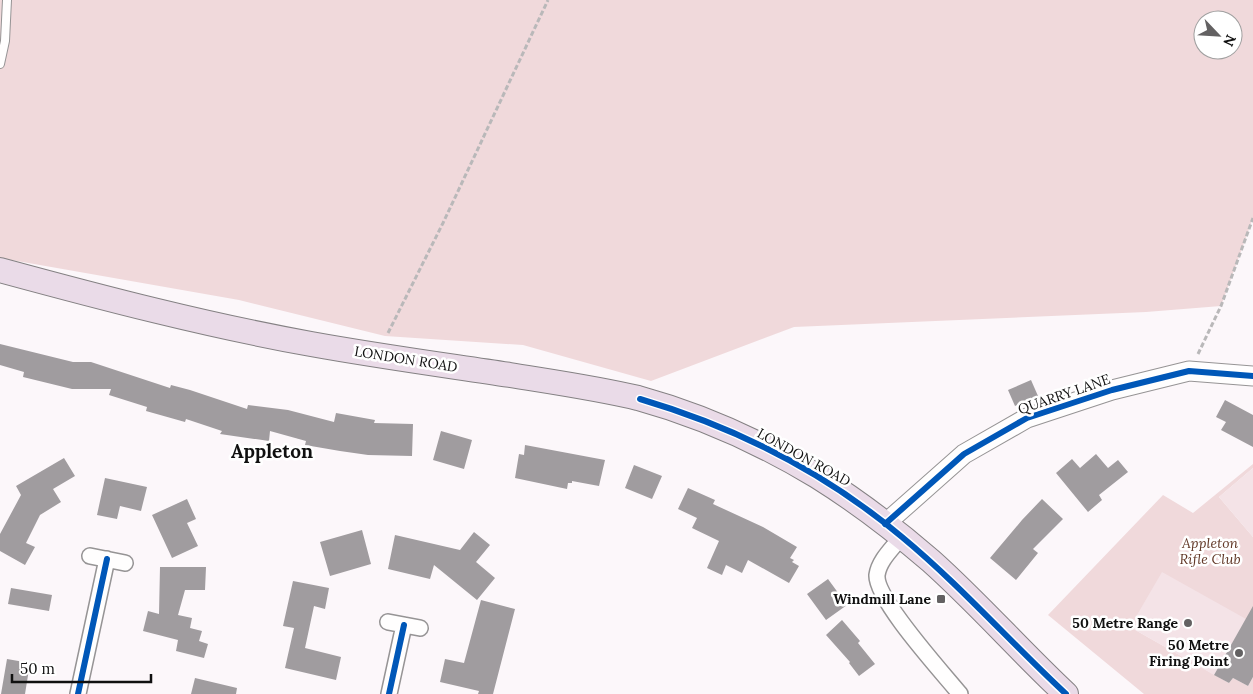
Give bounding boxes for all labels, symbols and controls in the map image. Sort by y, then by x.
north arrow [1193,10,1243,60]
text: N [1219,32,1240,49]
street label: LONDON ROAD [353,342,459,376]
street label: QUARRY LANE [1015,370,1113,418]
street label: LONDON ROAD [754,424,854,490]
district label: Appleton [231,439,313,463]
park label: Appleton Rifle Club [1179,534,1241,568]
place label: Windmill Lane [833,590,931,608]
marker: Windmill Lane [935,593,947,605]
place label: 50 Metre Range [1072,614,1178,632]
marker: 50 Metre Range [1182,617,1194,629]
place label: 50 Metre Firing Point [1149,636,1229,670]
marker: 50 Metre Firing Point [1233,647,1245,659]
scale bar [12,652,151,684]
text: 50 m [20,659,55,678]

